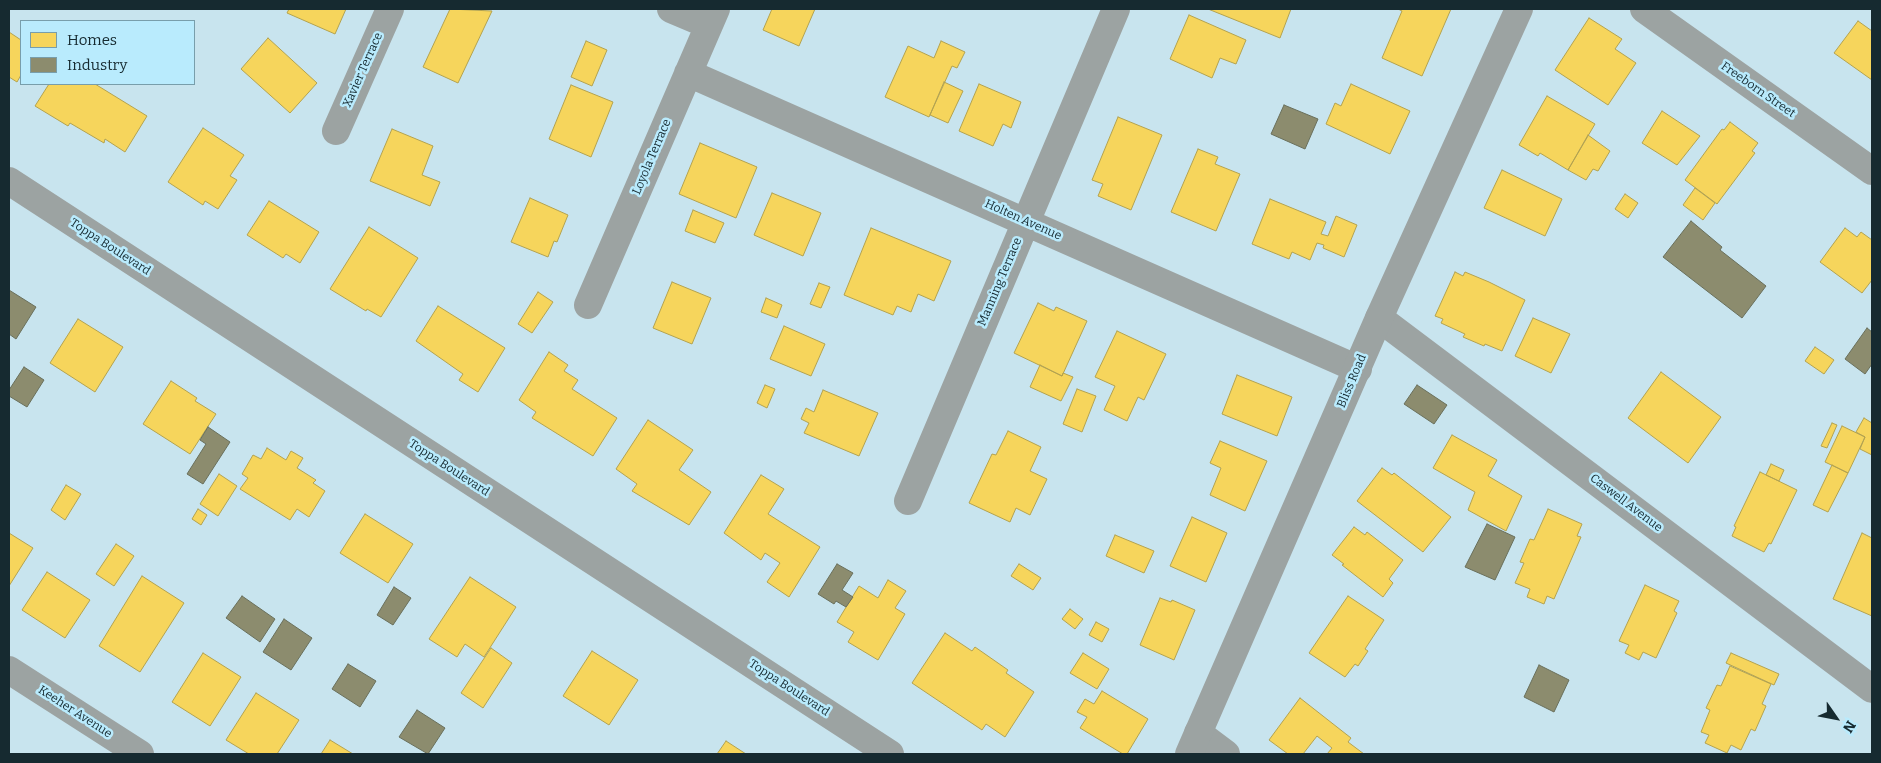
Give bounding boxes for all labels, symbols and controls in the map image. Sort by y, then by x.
legend [20,20,195,85]
street label: Xavier Terrace [340,30,386,110]
text: Homes [67,31,117,49]
text: Industry [67,56,127,74]
street label: Freeborn Street [1718,59,1798,121]
street label: Loyola Terrace [630,117,674,197]
street label: Holten Avenue [982,197,1064,243]
street label: Toppa Boulevard [67,216,153,278]
street label: Manning Terrace [975,236,1025,328]
street label: Bliss Road [1334,352,1370,410]
street label: Toppa Boulevard [406,437,492,499]
street label: Caswell Avenue [1587,471,1665,535]
street label: Toppa Boulevard [746,657,832,719]
street label: Keeher Avenue [35,683,115,741]
north arrow [1811,693,1861,743]
text: N [1839,717,1859,736]

